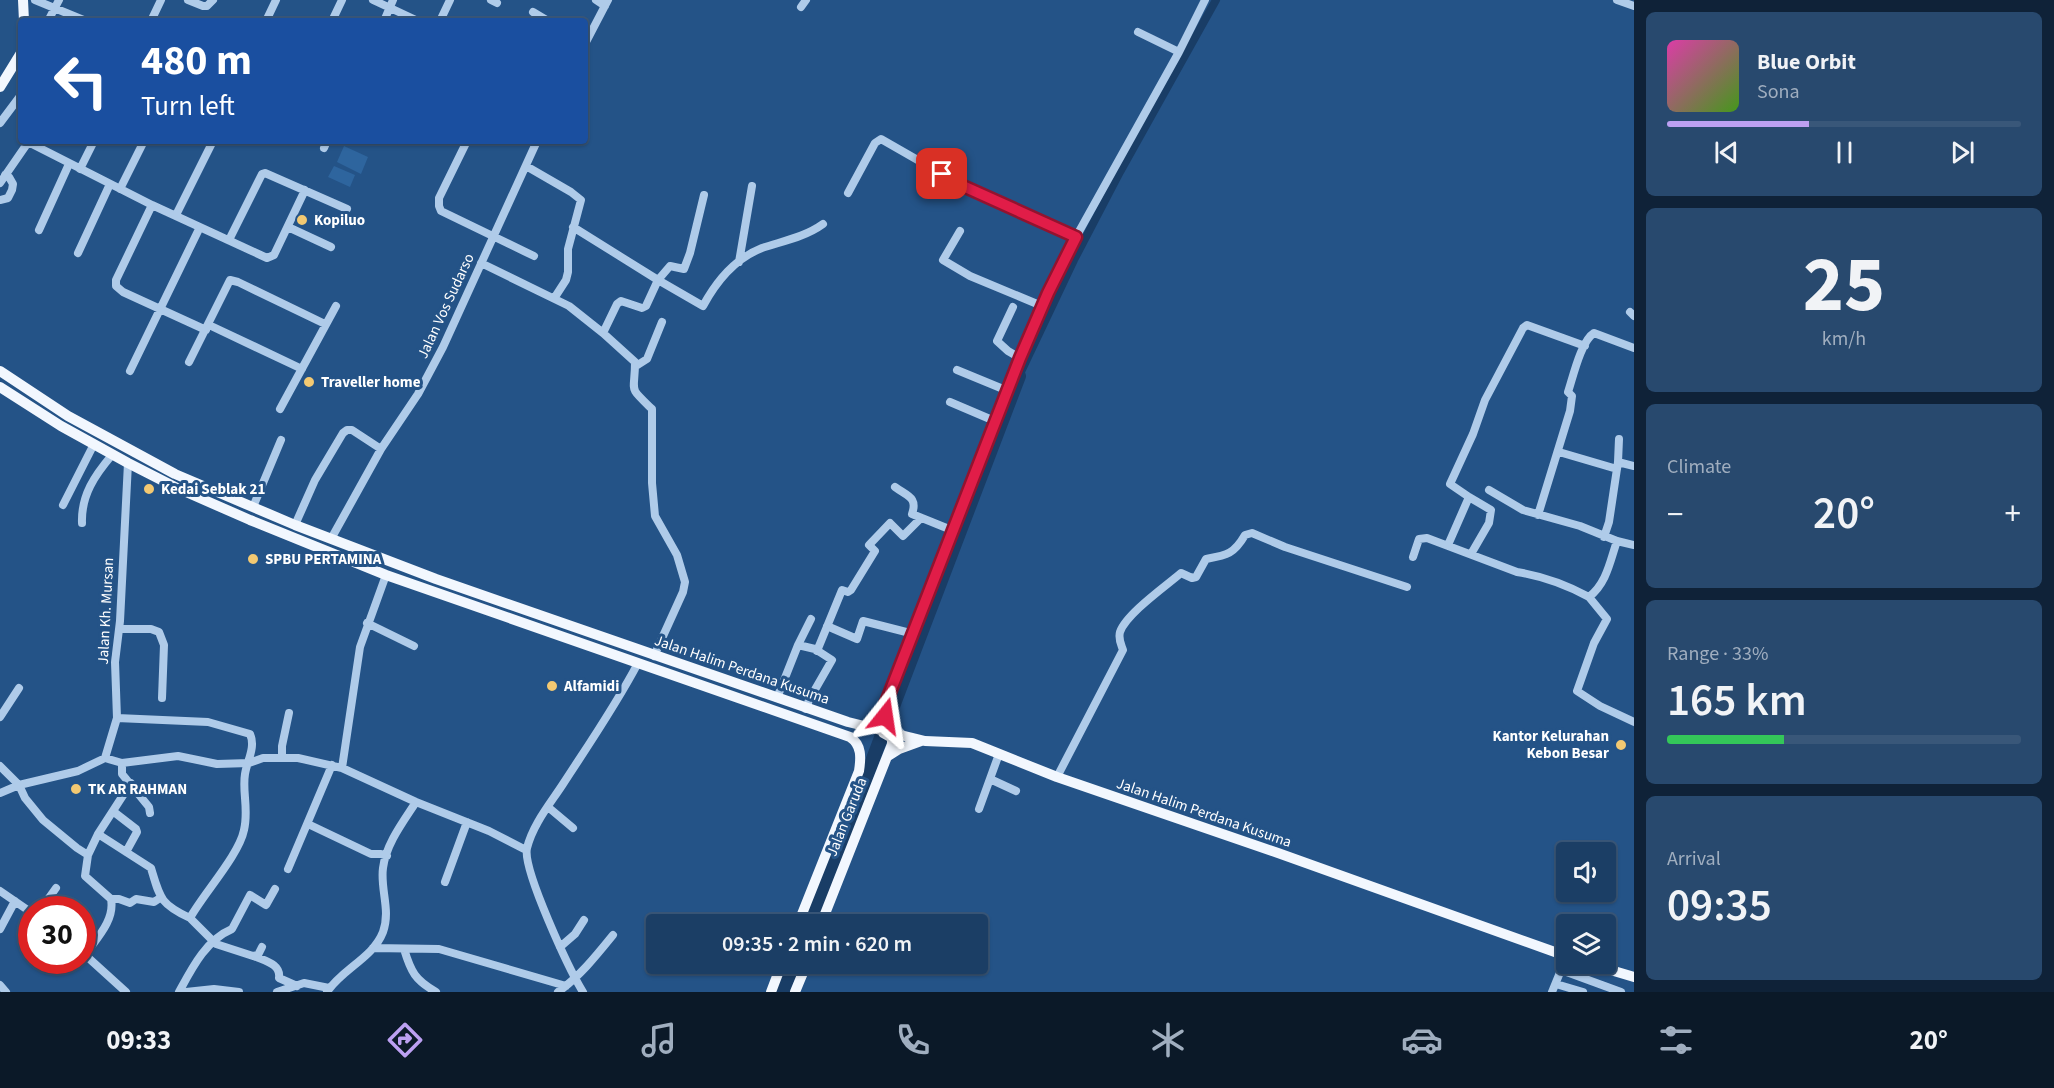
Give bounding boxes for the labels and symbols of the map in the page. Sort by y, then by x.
pin [916,148,967,199]
place label: Kopiluo [314,210,365,231]
marker: Kopiluo [295,213,309,227]
street label: Jalan Vos Sudarso [412,250,480,362]
place label: Traveller home [321,372,421,393]
marker: Traveller home [302,375,316,389]
place label: Kedai Seblak 21 [161,479,265,500]
marker: Kedai Seblak 21 [142,482,156,496]
place label: SPBU PERTAMINA [265,549,382,570]
marker: SPBU PERTAMINA [246,552,260,566]
street label: Jalan Kh. Mursan [93,557,119,665]
street label: Jalan Halim Perdana Kusuma [652,630,832,710]
place label: Alfamidi [563,676,619,697]
marker: Alfamidi [545,679,559,693]
position arrow [853,684,917,748]
place label: Kantor Kelurahan Kebon Besar [1492,726,1609,764]
marker: Kantor Kelurahan Kebon Besar [1614,738,1628,752]
street label: Jalan Halim Perdana Kusuma [1114,773,1294,853]
street label: Jalan Garuda [822,774,872,860]
place label: TK AR RAHMAN [88,779,187,800]
marker: TK AR RAHMAN [69,782,83,796]
speed limit sign: 30 [18,896,96,974]

